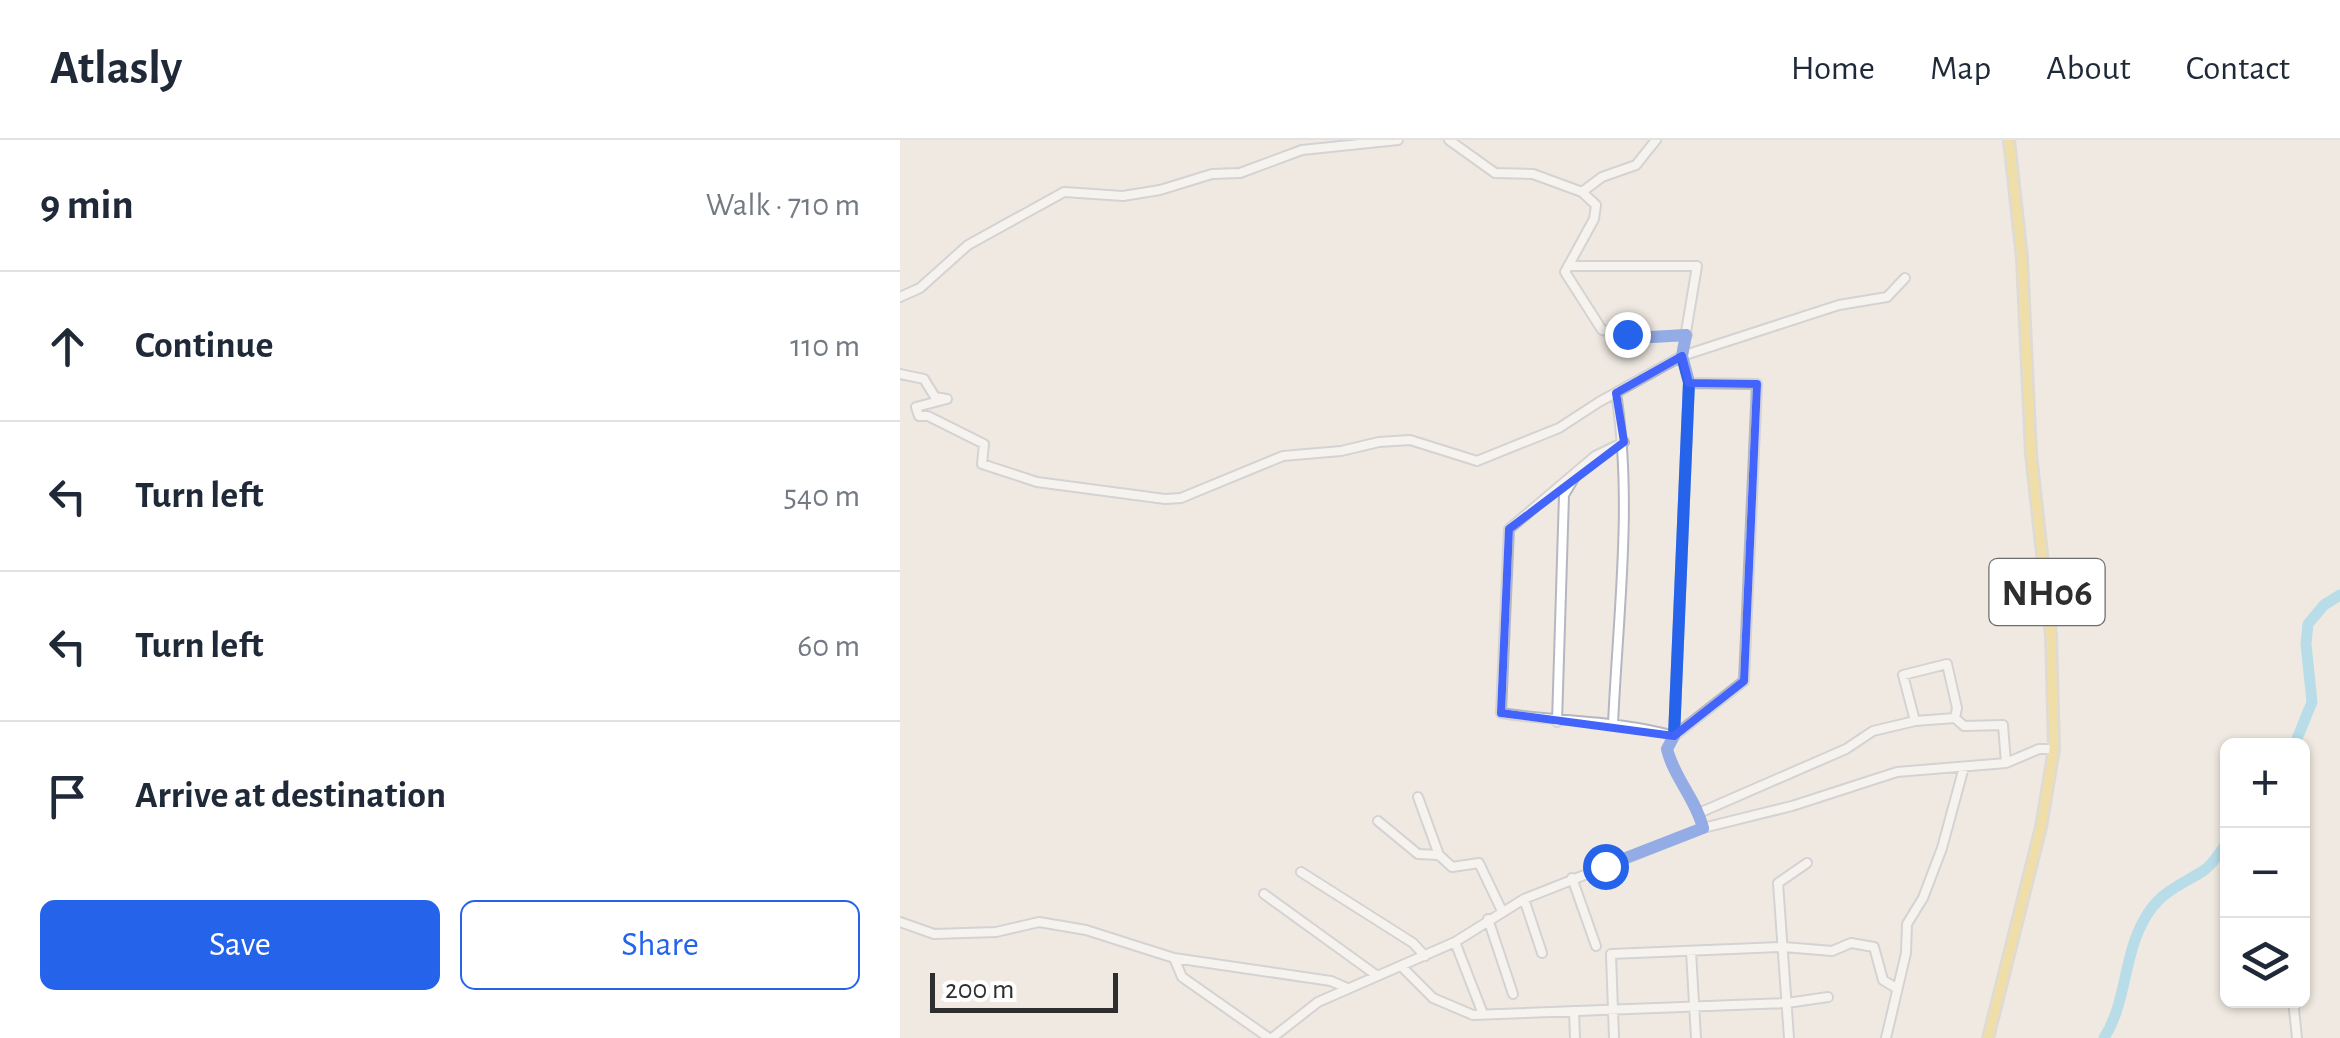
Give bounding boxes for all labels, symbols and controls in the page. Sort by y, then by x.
text: Atlasly [50,45,182,93]
text: Home [1791,51,1875,86]
text: Map [1930,51,1991,86]
text: About [2046,51,2131,86]
text: Contact [2186,51,2290,86]
text: 9 min [40,184,134,226]
text: Walk · 710 m [706,189,860,221]
route end [1605,312,1651,358]
icon: ahead [40,319,95,374]
text: Continue [135,327,273,365]
text: 110 m [790,330,860,362]
icon: left [40,469,95,524]
text: Turn left [135,477,263,515]
text: 540 m [783,480,860,512]
road number: NH06 [1990,559,2104,625]
icon: left [40,619,95,674]
text: Turn left [135,627,263,665]
text: 60 m [797,630,860,662]
map controls [2220,738,2310,1008]
button: + [2220,738,2310,828]
icon: arrive [40,769,95,824]
text: Arrive at destination [135,777,446,815]
button: − [2220,828,2310,918]
route start [1583,844,1629,890]
button: Save [40,900,440,990]
button: Share [460,900,860,990]
button: layers [2220,918,2310,1008]
scale bar [930,968,1118,1012]
text: 200 m [945,976,1014,1004]

